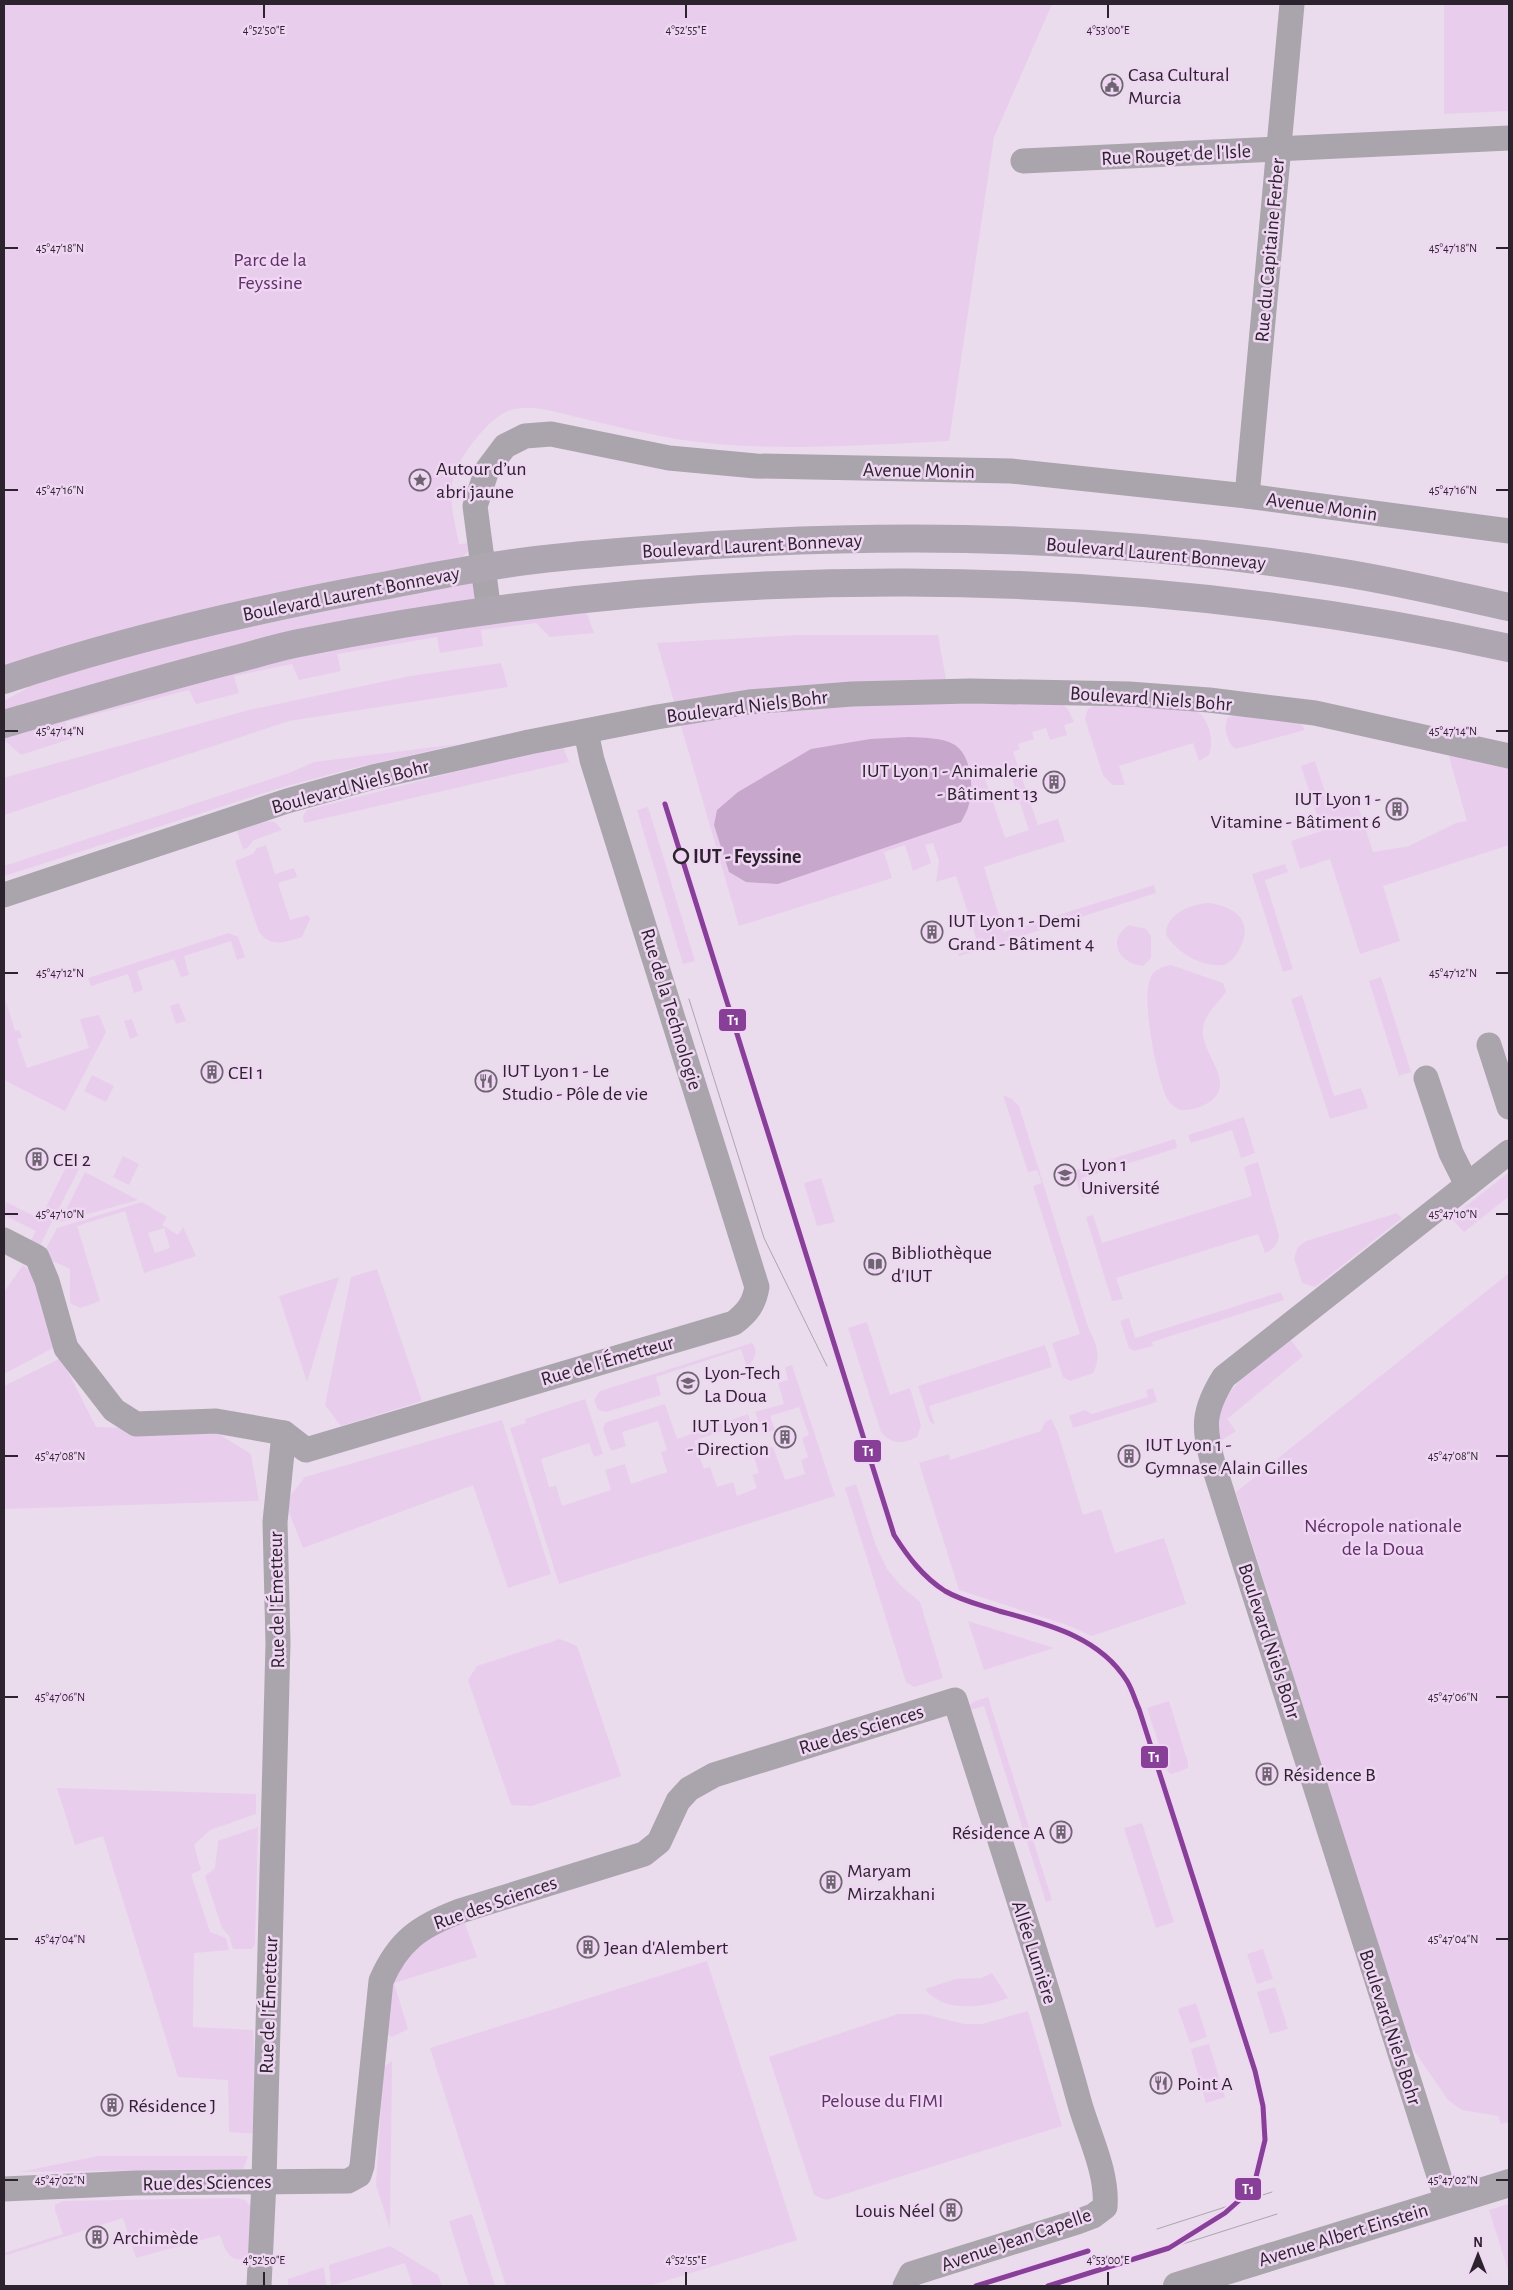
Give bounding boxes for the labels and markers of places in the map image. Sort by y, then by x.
place label: Casa Cultural Murcia [1128,65,1230,108]
public building icon: Casa Cultural Murcia [1100,73,1124,97]
place label: Autour d’un abri jaune [436,459,527,502]
place icon: Autour d’un abri jaune [408,468,432,492]
place label: IUT Lyon 1 - Animalerie - Bâtiment 13 [862,761,1038,804]
building icon: IUT Lyon 1 - Animalerie - Bâtiment 13 [1042,770,1066,794]
place label: IUT Lyon 1 - Vitamine - Bâtiment 6 [1211,789,1381,832]
building icon: IUT Lyon 1 - Vitamine - Bâtiment 6 [1385,797,1409,821]
place label: IUT - Feyssine [693,847,801,867]
marker: IUT - Feyssine [673,848,689,864]
place label: IUT Lyon 1 - Demi Grand - Bâtiment 4 [948,911,1094,954]
building icon: IUT Lyon 1 - Demi Grand - Bâtiment 4 [920,920,944,944]
building icon: CEI 1 [200,1060,224,1084]
place label: IUT Lyon 1 - Le Studio - Pôle de vie [502,1061,648,1104]
place label: CEI 1 [228,1063,264,1083]
restaurant icon: IUT Lyon 1 - Le Studio - Pôle de vie [474,1069,498,1093]
building icon: CEI 2 [25,1147,49,1171]
place label: CEI 2 [53,1150,91,1170]
place label: Lyon 1 Université [1081,1155,1160,1198]
school or university icon: Lyon 1 Université [1053,1163,1077,1187]
place label: Bibliothèque d'IUT [891,1243,992,1286]
library icon: Bibliothèque d'IUT [863,1252,887,1276]
place label: Lyon-Tech La Doua [704,1363,781,1406]
school or university icon: Lyon-Tech La Doua [676,1371,700,1395]
place label: IUT Lyon 1 - Direction [687,1416,769,1459]
building icon: IUT Lyon 1 - Direction [773,1425,797,1449]
place label: IUT Lyon 1 - Gymnase Alain Gilles [1145,1435,1308,1478]
building icon: IUT Lyon 1 - Gymnase Alain Gilles [1117,1444,1141,1468]
building icon: Résidence B [1255,1762,1279,1786]
place label: Résidence B [1283,1765,1376,1785]
building icon: Résidence A [1049,1820,1073,1844]
place label: Résidence A [951,1823,1045,1843]
place label: Maryam Mirzakhani [847,1861,935,1904]
building icon: Maryam Mirzakhani [819,1870,843,1894]
building icon: Jean d'Alembert [576,1935,600,1959]
place label: Jean d'Alembert [604,1938,729,1958]
restaurant icon: Point A [1149,2071,1173,2095]
place label: Point A [1177,2074,1233,2094]
building icon: Résidence J [100,2093,124,2117]
place label: Résidence J [128,2096,216,2116]
building icon: Louis Néel [939,2198,963,2222]
place label: Louis Néel [855,2201,935,2221]
building icon: Archimède [85,2225,109,2249]
place label: Archimède [113,2228,199,2248]

